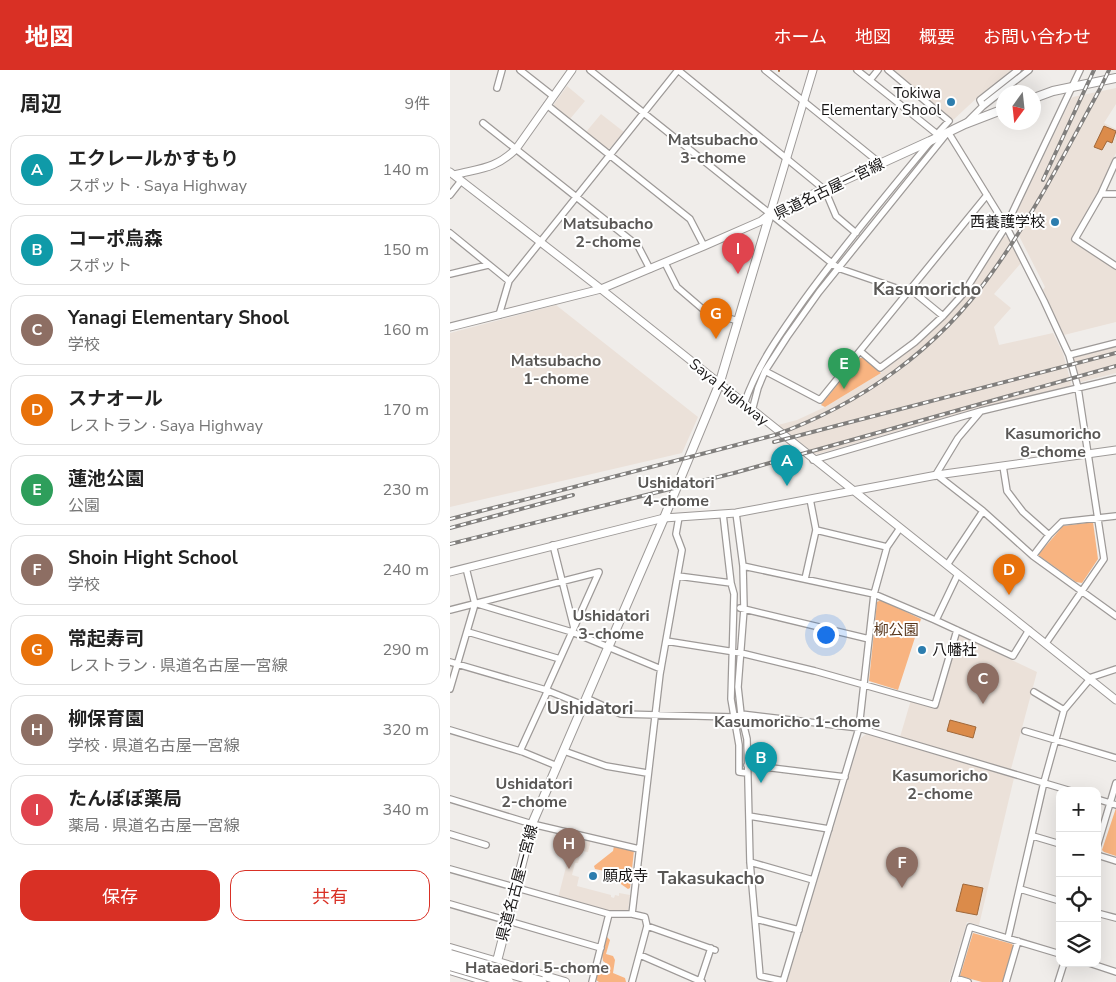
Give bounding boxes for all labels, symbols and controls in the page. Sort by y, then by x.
text: 地図 [25,21,73,53]
text: ホーム [774,25,827,49]
text: 地図 [855,25,891,49]
text: 概要 [919,25,955,49]
text: お問い合わせ [983,25,1091,49]
place label: Tokiwa Elementary Shool [821,83,942,120]
north arrow [996,85,1041,130]
text: 周辺 [20,90,62,118]
text: 9件 [404,93,430,115]
marker: Tokiwa Elementary Shool [945,96,957,108]
district label: Matsubacho 3-chome [668,129,758,169]
text: エクレールかすもり [68,146,239,172]
street label: 県道名古屋一宮線 [771,154,887,224]
text: A [31,159,43,181]
text: 140 m [382,159,429,181]
text: スポット · Saya Highway [68,175,247,197]
place label: 西養護学校 [970,212,1045,232]
district label: Matsubacho 2-chome [563,213,653,253]
marker: 西養護学校 [1049,216,1061,228]
text: コーポ烏森 [68,226,163,252]
pin: I [722,233,754,274]
text: B [31,239,43,261]
text: 150 m [382,239,429,261]
text: スポット [68,255,132,277]
district label: Kasumoricho [873,277,981,301]
pin: G [700,298,732,339]
text: Yanagi Elementary Shool [68,305,289,331]
text: C [32,319,42,341]
text: 160 m [382,319,429,341]
text: 学校 [68,334,100,356]
pin: E [828,348,860,389]
district label: Matsubacho 1-chome [511,350,601,390]
street label: Saya Highway [685,354,773,430]
text: スナオール [68,386,163,412]
text: D [31,399,43,421]
text: 170 m [382,399,429,421]
text: レストラン · Saya Highway [68,415,263,437]
district label: Kasumoricho 8-chome [1005,423,1101,463]
pin: A [771,445,803,486]
text: 蓮池公園 [68,466,144,492]
district label: Ushidatori 4-chome [637,472,715,512]
text: E [32,479,42,501]
text: 230 m [382,479,429,501]
text: 公園 [68,495,100,517]
text: Shoin Hight School [68,545,238,571]
pin: D [993,554,1025,595]
text: F [33,559,42,581]
text: 240 m [382,559,429,581]
text: 学校 [68,574,100,596]
district label: Ushidatori 3-chome [572,605,650,645]
park label: 柳公園 [873,620,919,640]
your location [813,622,839,648]
text: 常起寿司 [68,626,144,652]
text: G [31,639,43,661]
text: 290 m [382,639,429,661]
place label: 八幡社 [932,640,977,660]
marker: 八幡社 [916,644,928,656]
text: レストラン · 県道名古屋一宮線 [68,655,288,677]
pin: C [967,663,999,704]
district label: Ushidatori [547,696,633,720]
text: 柳保育園 [68,706,144,732]
district label: Kasumoricho 1-chome [714,711,880,733]
text: H [31,719,43,741]
text: 320 m [382,719,429,741]
text: 学校 · 県道名古屋一宮線 [68,735,240,757]
pin: B [745,742,777,783]
district label: Kasumoricho 2-chome [892,765,988,805]
district label: Ushidatori 2-chome [495,773,573,813]
text: たんぽぽ薬局 [68,786,182,812]
map controls [1056,787,1101,967]
button: + [1056,787,1101,832]
text: I [35,799,39,821]
text: 340 m [382,799,429,821]
text: 薬局 · 県道名古屋一宮線 [68,815,240,837]
street label: 県道名古屋一宮線 [492,822,542,944]
pin: H [553,828,585,869]
button: − [1056,832,1101,877]
pin: F [886,847,918,888]
place label: 願成寺 [603,866,648,886]
district label: Takasukacho [657,866,765,890]
button: 保存 [20,870,220,921]
button: 共有 [230,870,430,921]
marker: 願成寺 [587,870,599,882]
button: locate [1056,877,1101,922]
button: layers [1056,922,1101,967]
district label: Hataedori 5-chome [465,957,609,979]

